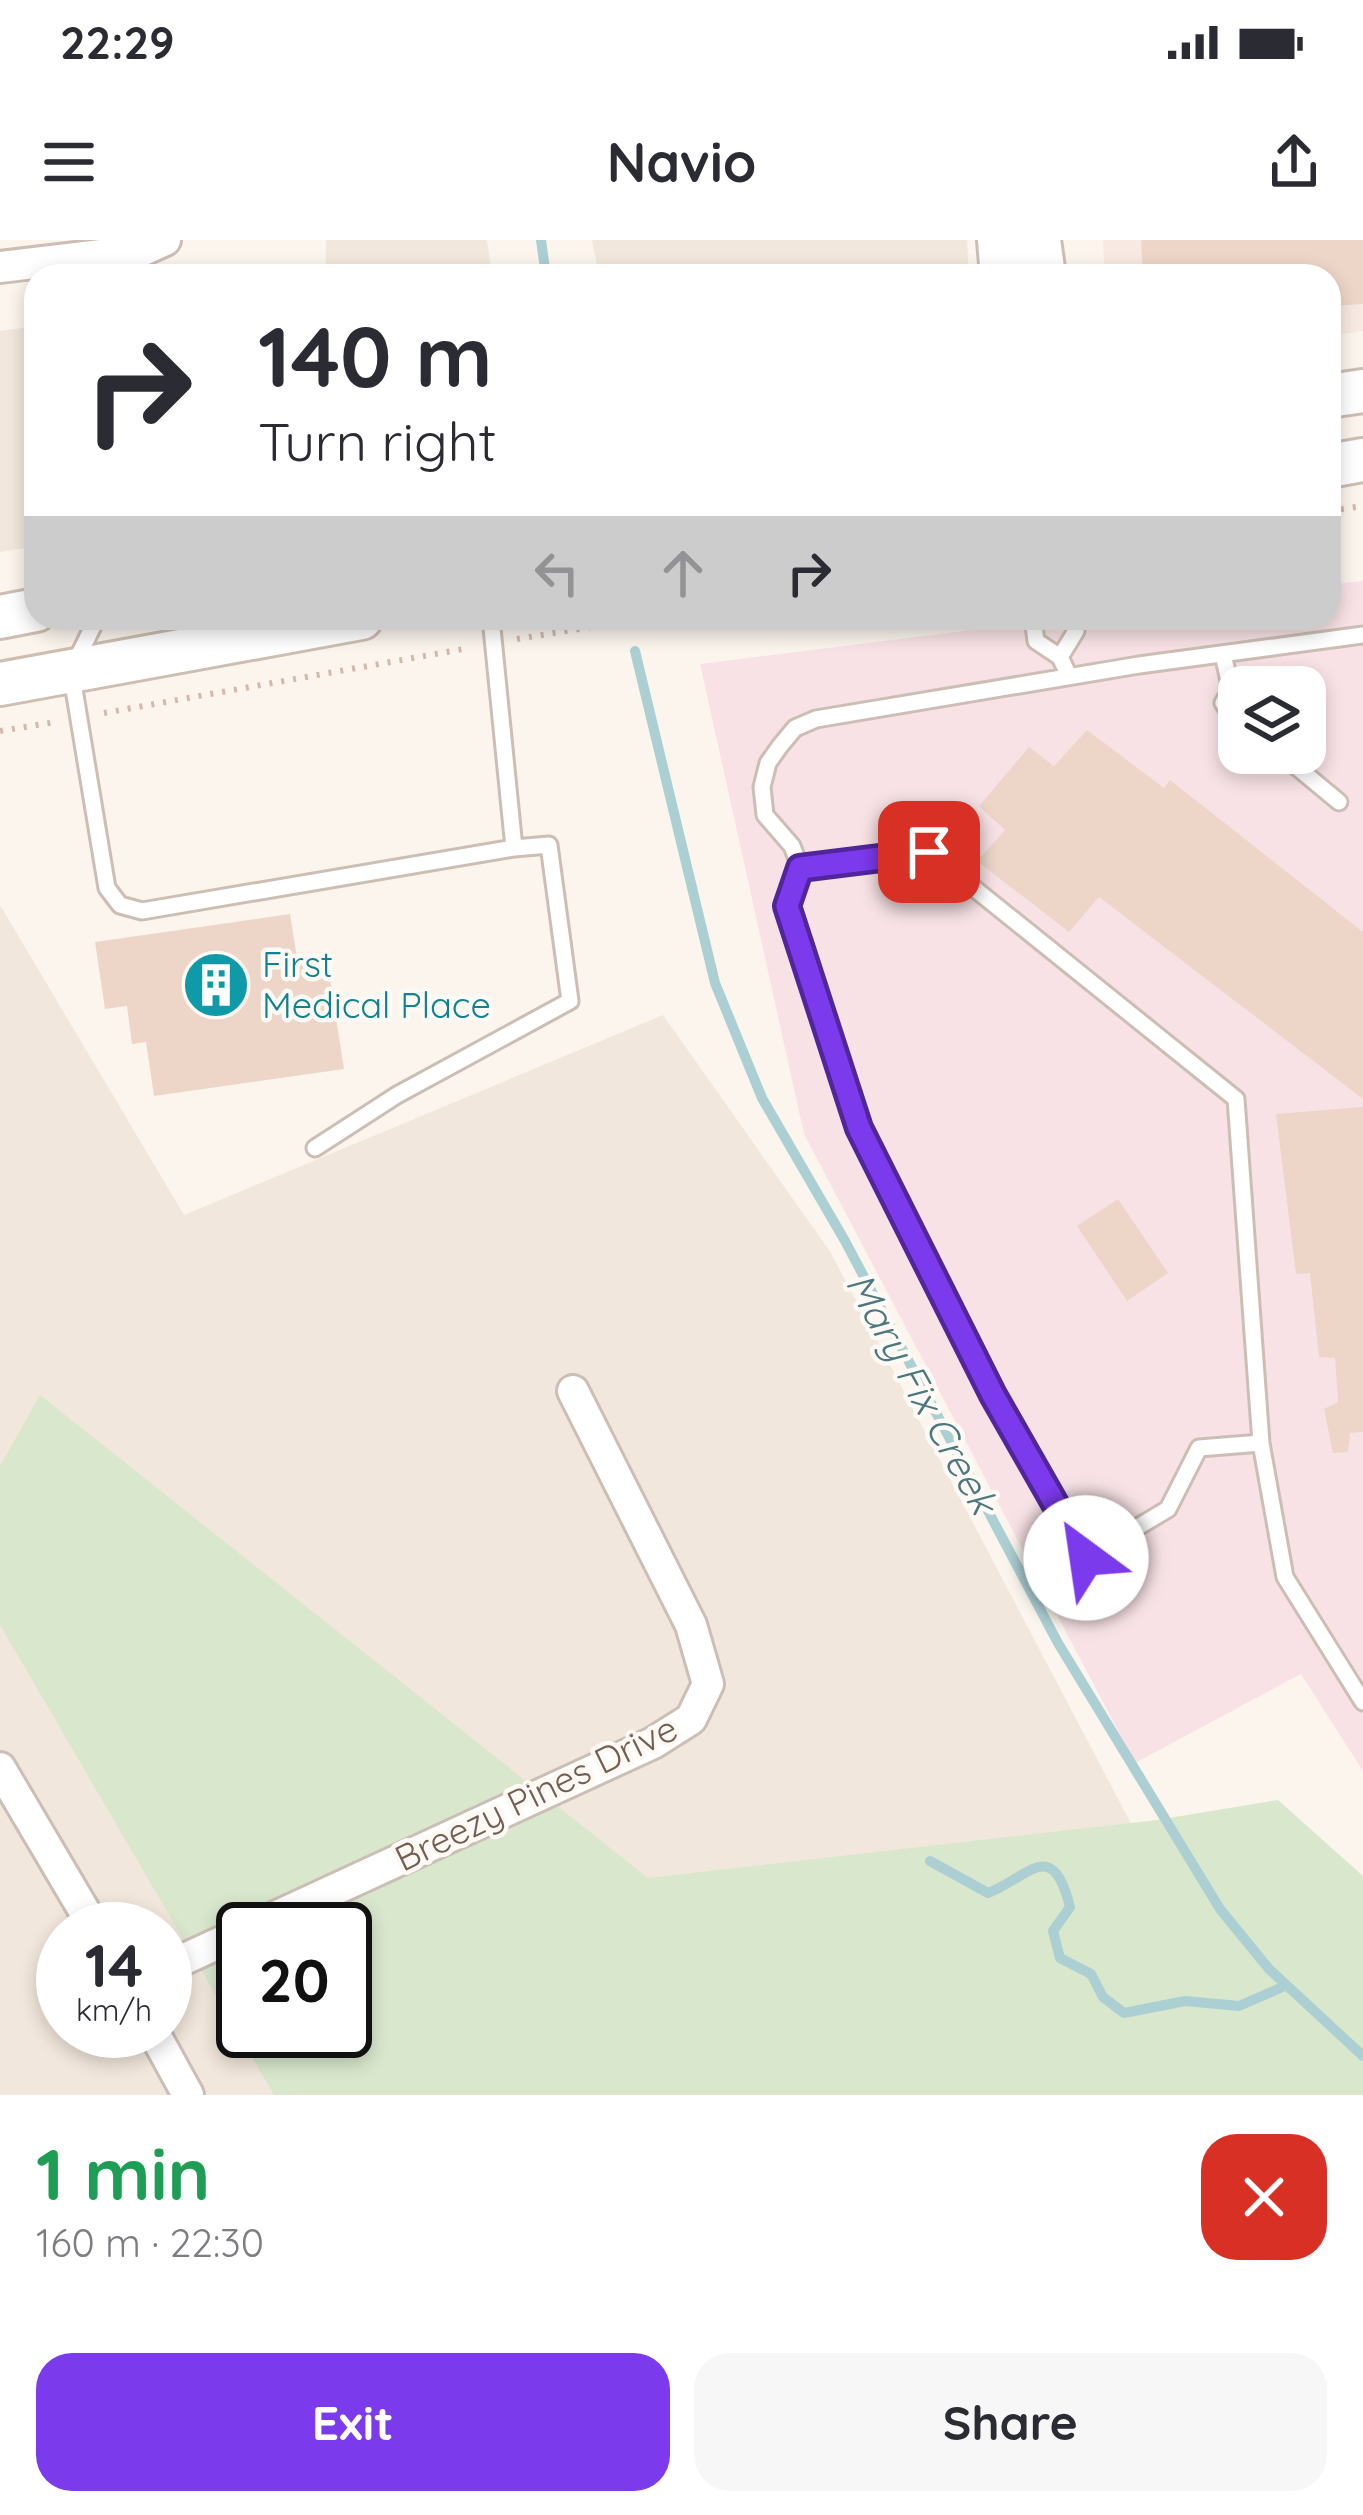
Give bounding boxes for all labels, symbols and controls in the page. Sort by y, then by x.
text: 22:29 [60,14,175,70]
text: Navio [607,128,756,196]
icon: menu [36,129,102,195]
icon: share [1261,129,1327,195]
text: 140 m [258,303,493,408]
icon: right [60,312,216,468]
text: Turn right [258,407,497,475]
icon: left [524,540,590,606]
icon: ahead [650,540,716,606]
icon: right [776,540,842,606]
map controls [1218,666,1326,774]
button: layers [1218,666,1326,774]
pin [878,801,980,903]
icon: arrive [896,819,962,885]
place label: First Medical Place [262,941,491,1027]
building icon: First Medical Place [181,950,251,1020]
water label: Mary Fix Creek [836,1264,1010,1525]
position arrow [1023,1495,1149,1621]
street label: Breezy Pines Drive [387,1705,684,1880]
speed limit sign: 20 [216,1902,372,2058]
text: 14 [85,1927,143,2002]
text: km/h [76,1991,152,2029]
text: 1 min [36,2128,210,2218]
button: close [1201,2134,1327,2260]
text: 160 m · 22:30 [36,2218,264,2267]
button: Exit [36,2353,670,2491]
button: Share [694,2353,1327,2491]

